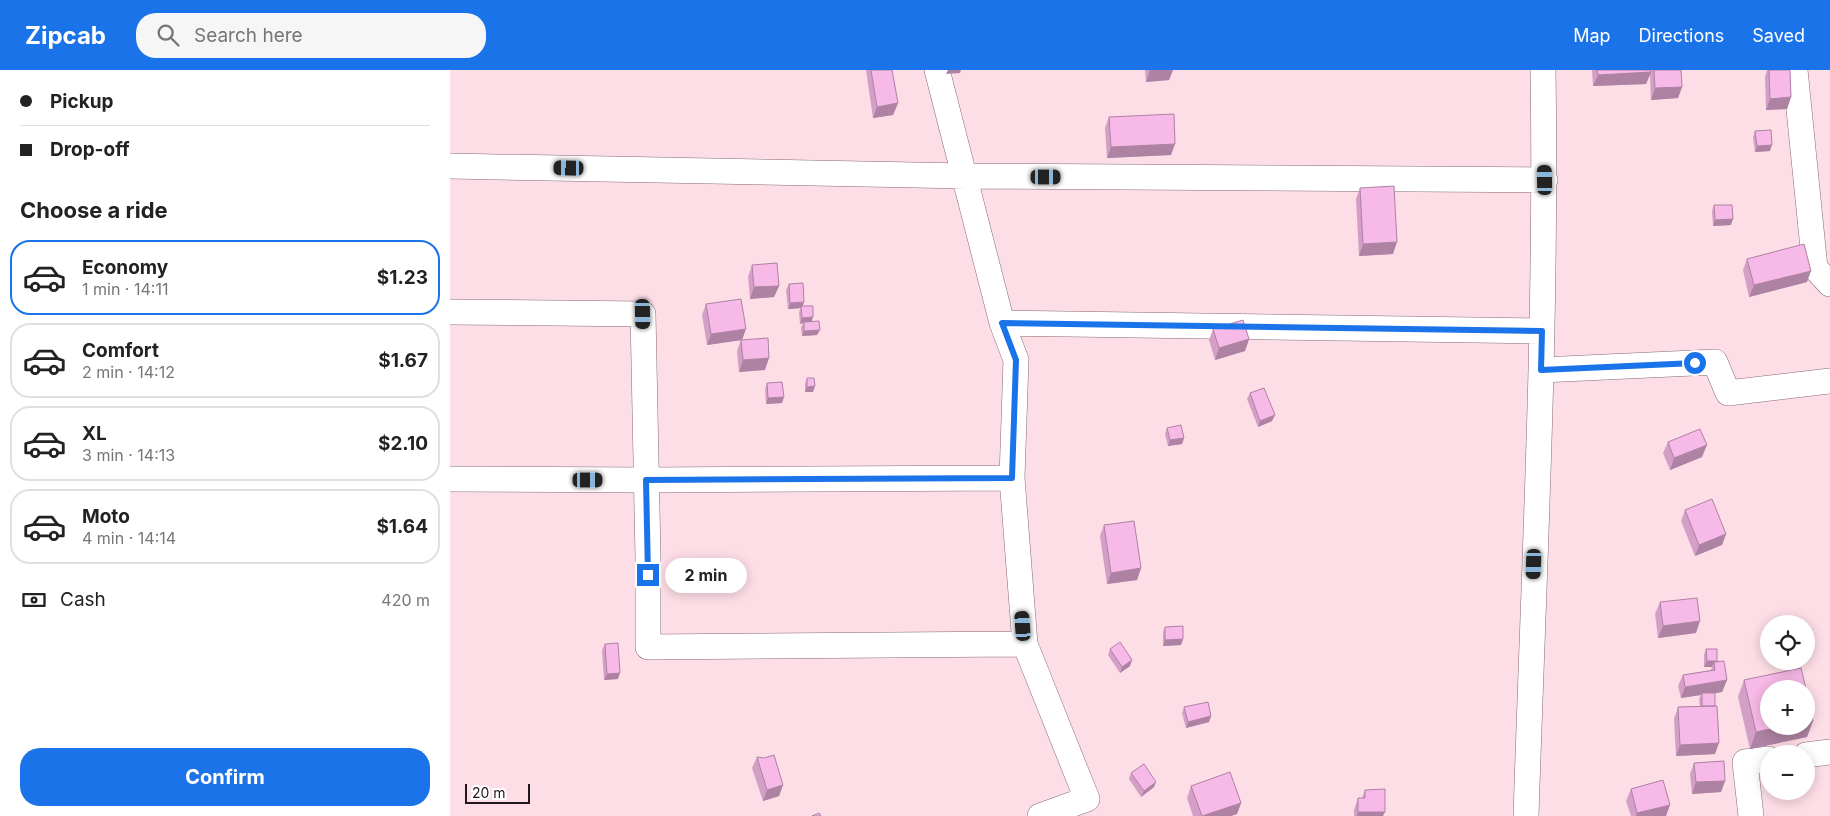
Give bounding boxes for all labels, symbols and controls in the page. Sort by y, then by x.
search box [136,13,486,58]
text: Zipcab [25,21,106,50]
icon: search [154,21,182,49]
text: Search here [194,24,303,47]
text: Map [1573,25,1611,46]
text: Directions [1639,25,1724,46]
text: Saved [1752,25,1805,46]
text: Pickup [50,90,113,113]
text: Drop-off [50,138,130,161]
car [553,160,584,176]
car [1537,165,1552,195]
car [1031,170,1061,185]
text: Choose a ride [20,197,168,223]
icon: car [22,255,67,300]
text: Economy [82,256,168,279]
text: $1.23 [377,266,428,289]
text: 1 min · 14:11 [82,279,168,299]
car [635,299,650,329]
icon: car [22,338,67,383]
text: Comfort [82,339,159,362]
text: $1.67 [378,349,428,372]
route start [1684,352,1706,374]
text: 2 min · 14:12 [82,362,175,382]
icon: car [22,421,67,466]
text: XL [82,422,107,445]
text: $2.10 [378,432,428,455]
text: 3 min · 14:13 [82,445,175,465]
car [573,473,603,488]
icon: car [22,504,67,549]
text: Moto [82,505,130,528]
text: $1.64 [376,515,428,538]
text: 4 min · 14:14 [82,528,176,548]
car [1525,549,1542,579]
callout: 2 min [666,558,748,592]
route end [637,564,659,586]
text: 2 min [685,565,727,585]
icon: cash [20,586,48,614]
text: Cash [60,588,106,611]
text: 420 m [381,590,430,610]
car [1014,611,1031,641]
map controls [1760,615,1815,800]
button: locate [1760,615,1815,670]
button: + [1760,680,1815,735]
button: − [1760,745,1815,800]
button: Confirm [20,748,430,806]
scale bar [465,781,530,804]
text: 20 m [472,784,506,801]

